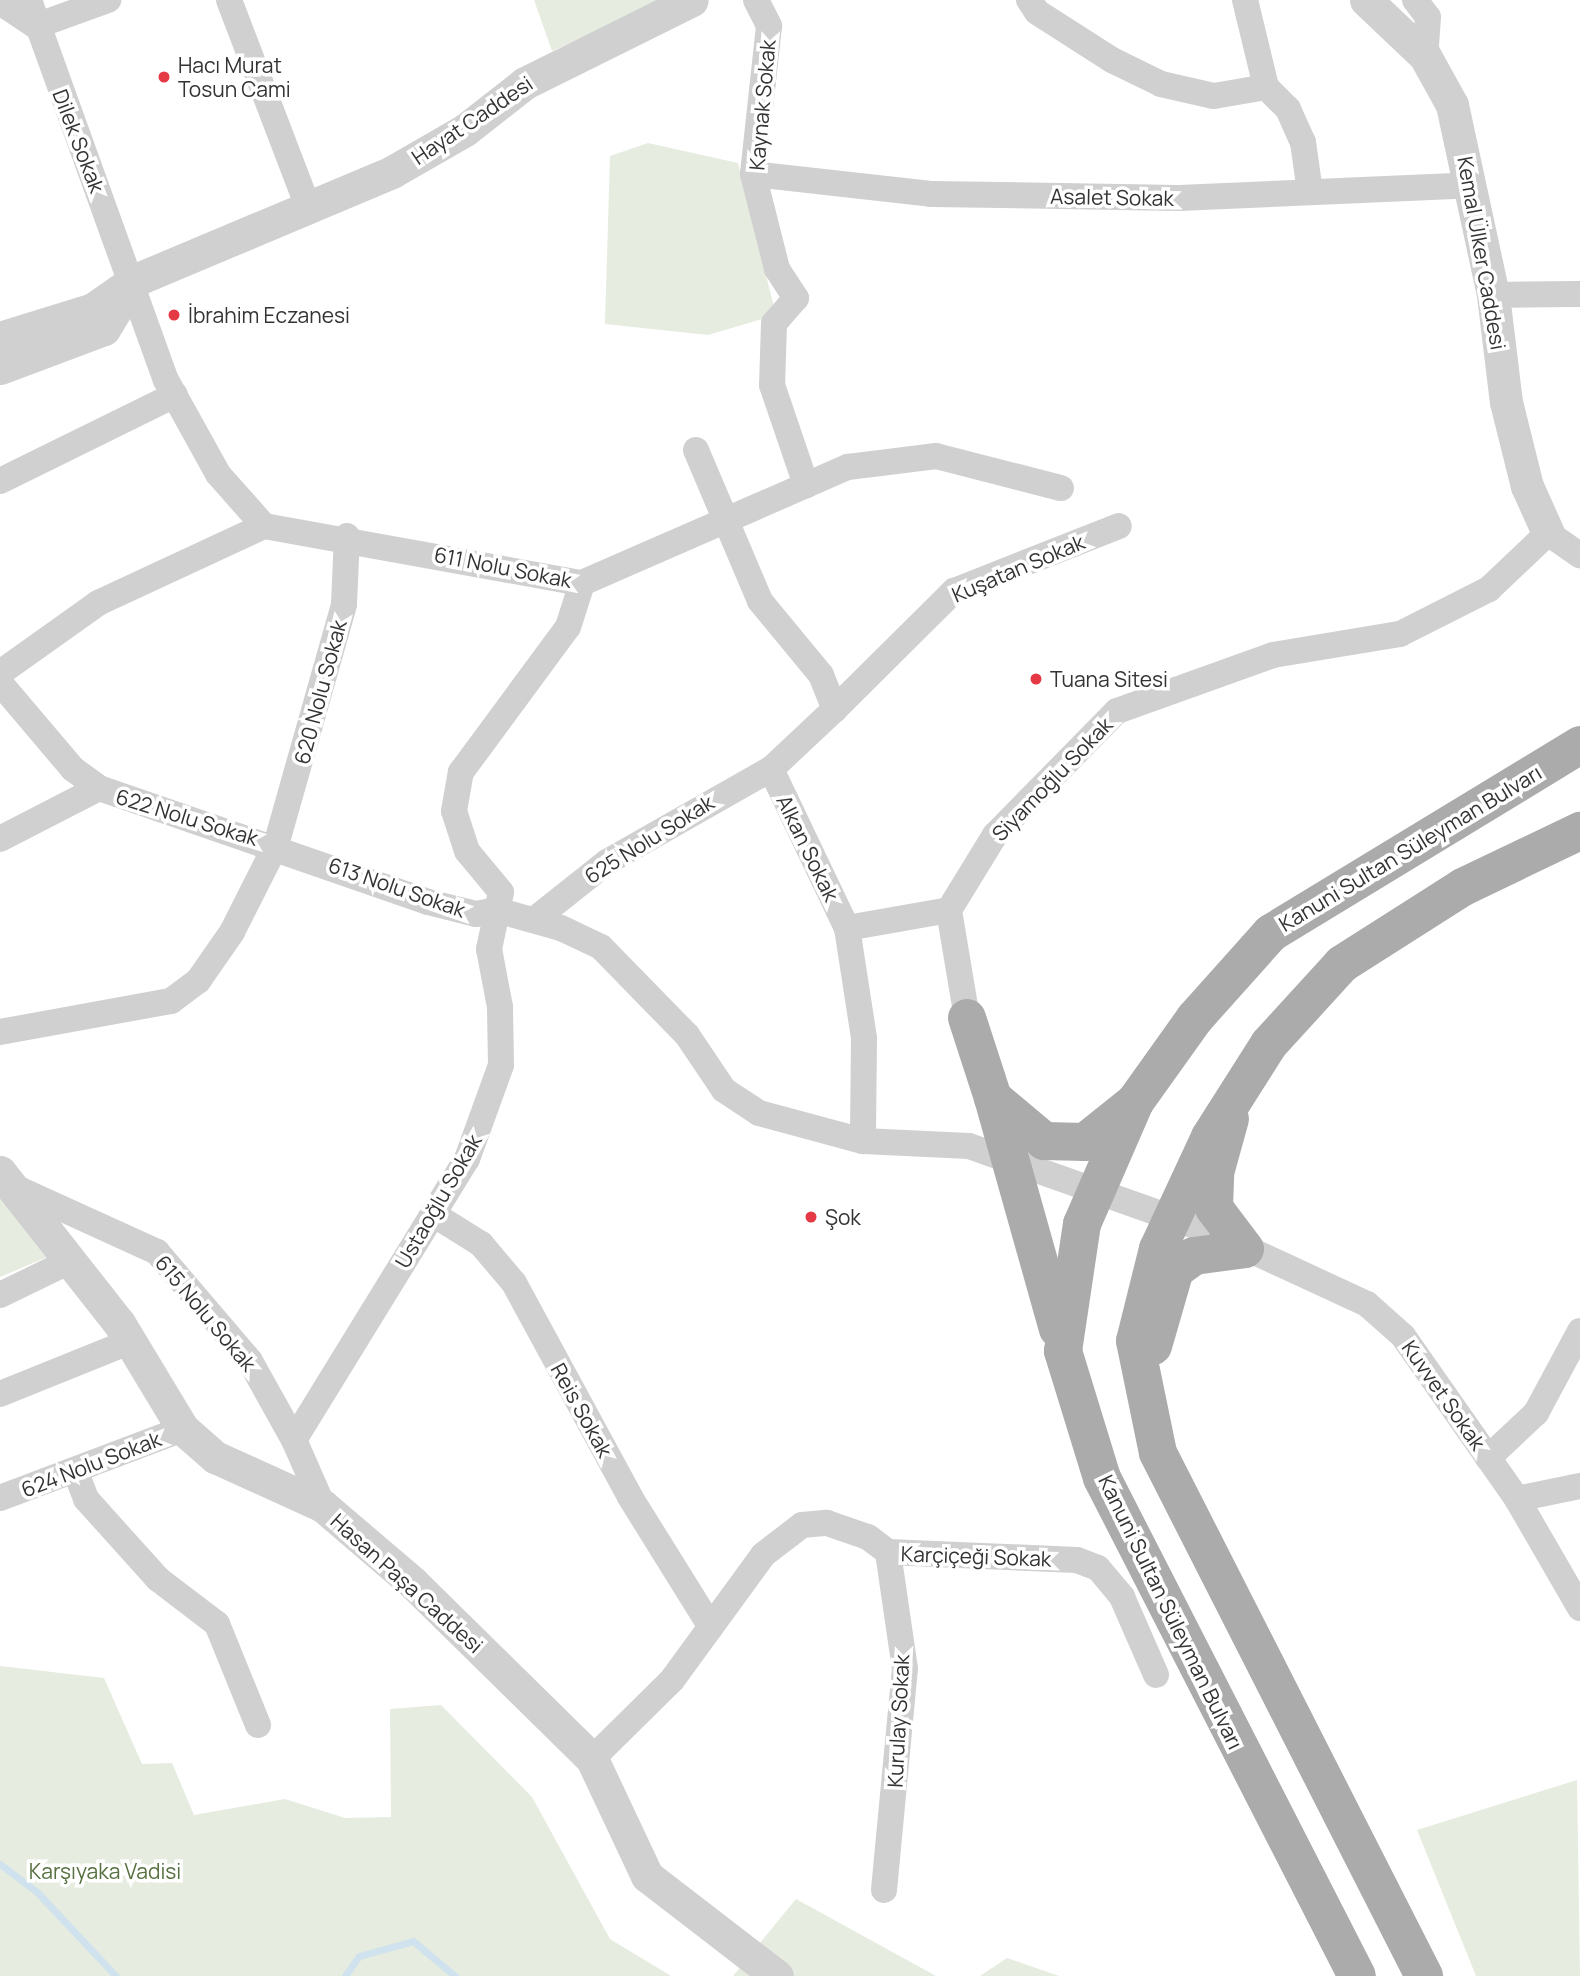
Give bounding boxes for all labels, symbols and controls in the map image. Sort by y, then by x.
street label: Kaynak Sokak [744,39,780,171]
place label: Hacı Murat Tosun Cami [178,52,291,102]
marker: Hacı Murat Tosun Cami [156,69,172,85]
street label: Hayat Caddesi [407,70,537,170]
street label: Dilek Sokak [48,86,110,196]
street label: Kemal Ülker Caddesi [1453,154,1511,352]
street label: Asalet Sokak [1050,183,1174,211]
place label: İbrahim Eczanesi [188,302,350,328]
marker: İbrahim Eczanesi [166,307,182,323]
street label: Kuşatan Sokak [948,529,1088,607]
street label: 611 Nolu Sokak [432,541,574,593]
street label: 620 Nolu Sokak [289,617,351,767]
place label: Tuana Sitesi [1050,666,1168,692]
marker: Tuana Sitesi [1028,671,1044,687]
street label: Siyamoğlu Sokak [987,712,1117,846]
street label: Kanuni Sultan Süleyman Bulvarı [1274,759,1546,937]
street label: 622 Nolu Sokak [113,783,261,851]
street label: 625 Nolu Sokak [580,789,718,889]
street label: Alkan Sokak [772,791,844,905]
street label: 613 Nolu Sokak [325,852,469,922]
street label: Ustaoğlu Sokak [390,1130,486,1272]
place label: Şok [825,1204,861,1230]
marker: Şok [803,1209,819,1225]
street label: 615 Nolu Sokak [150,1250,262,1376]
street label: Kuvvet Sokak [1397,1335,1491,1455]
street label: Reis Sokak [546,1359,618,1461]
street label: 624 Nolu Sokak [18,1426,164,1502]
street label: Kanuni Sultan Süleyman Bulvarı [1094,1471,1248,1753]
street label: Hasan Paşa Caddesi [326,1508,488,1658]
street label: Karçiçeği Sokak [900,1541,1052,1571]
street label: Kurulay Sokak [882,1654,914,1788]
park label: Karşıyaka Vadisi [29,1858,181,1884]

